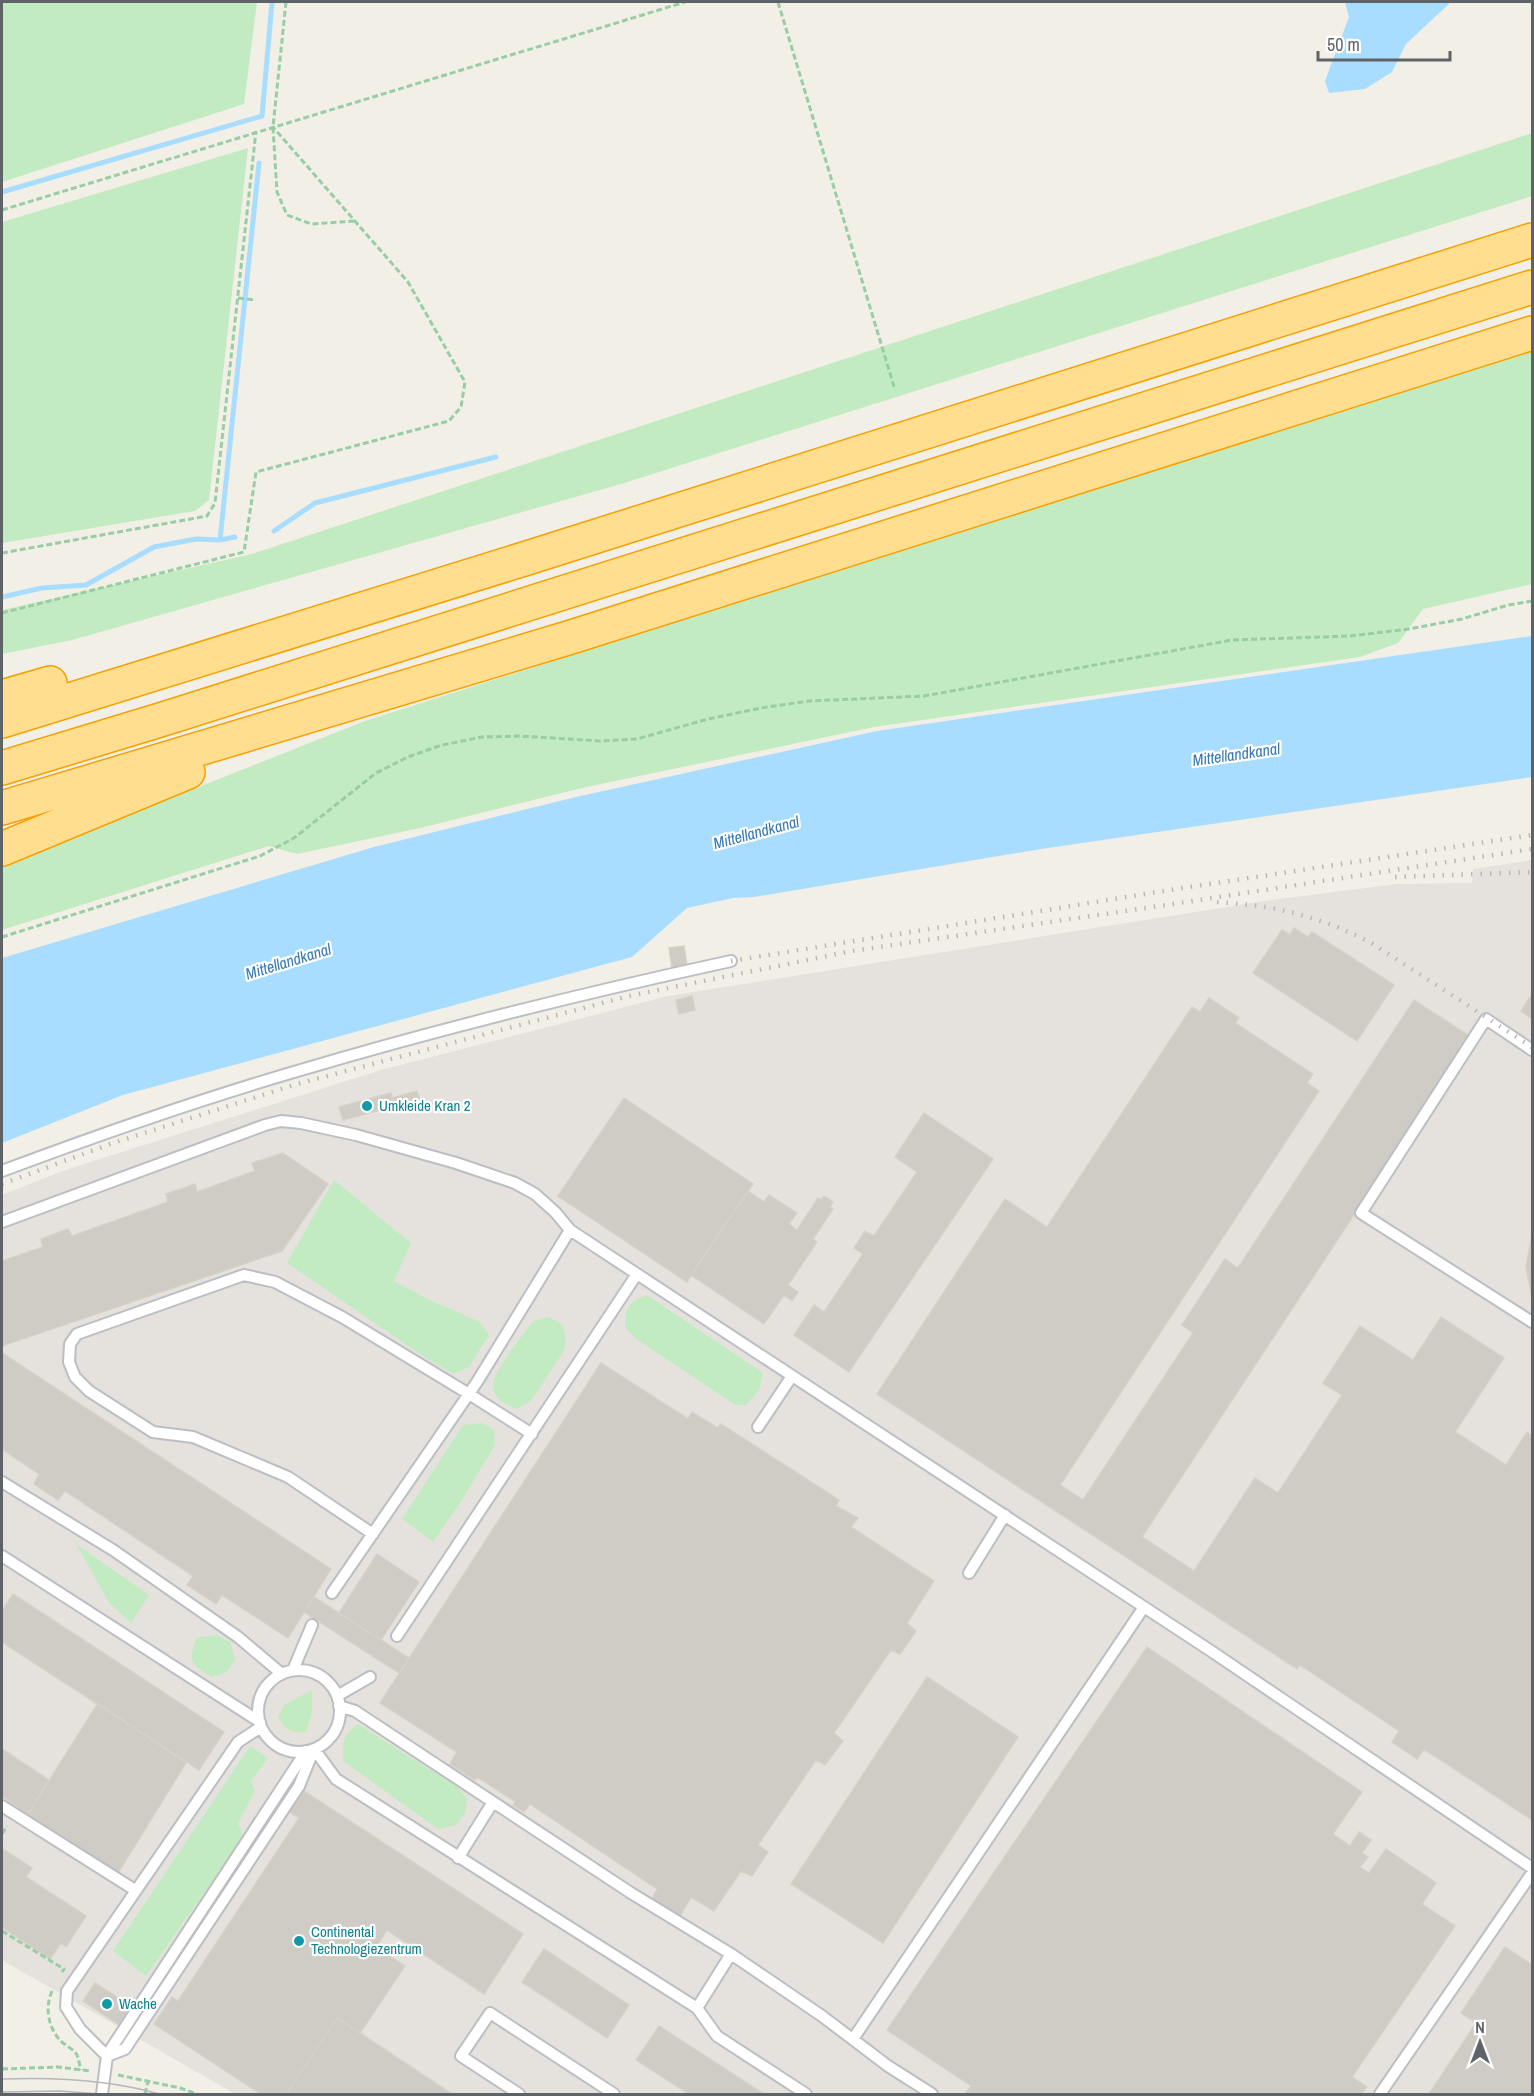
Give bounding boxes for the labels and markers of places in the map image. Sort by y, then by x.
place label: Umkleide Kran 2 [379,1095,471,1116]
marker: Umkleide Kran 2 [360,1099,374,1113]
place label: Continental Technologiezentrum [311,1921,422,1959]
marker: Continental Technologiezentrum [292,1934,306,1948]
place label: Wache [119,1993,157,2014]
marker: Wache [100,1997,114,2011]

